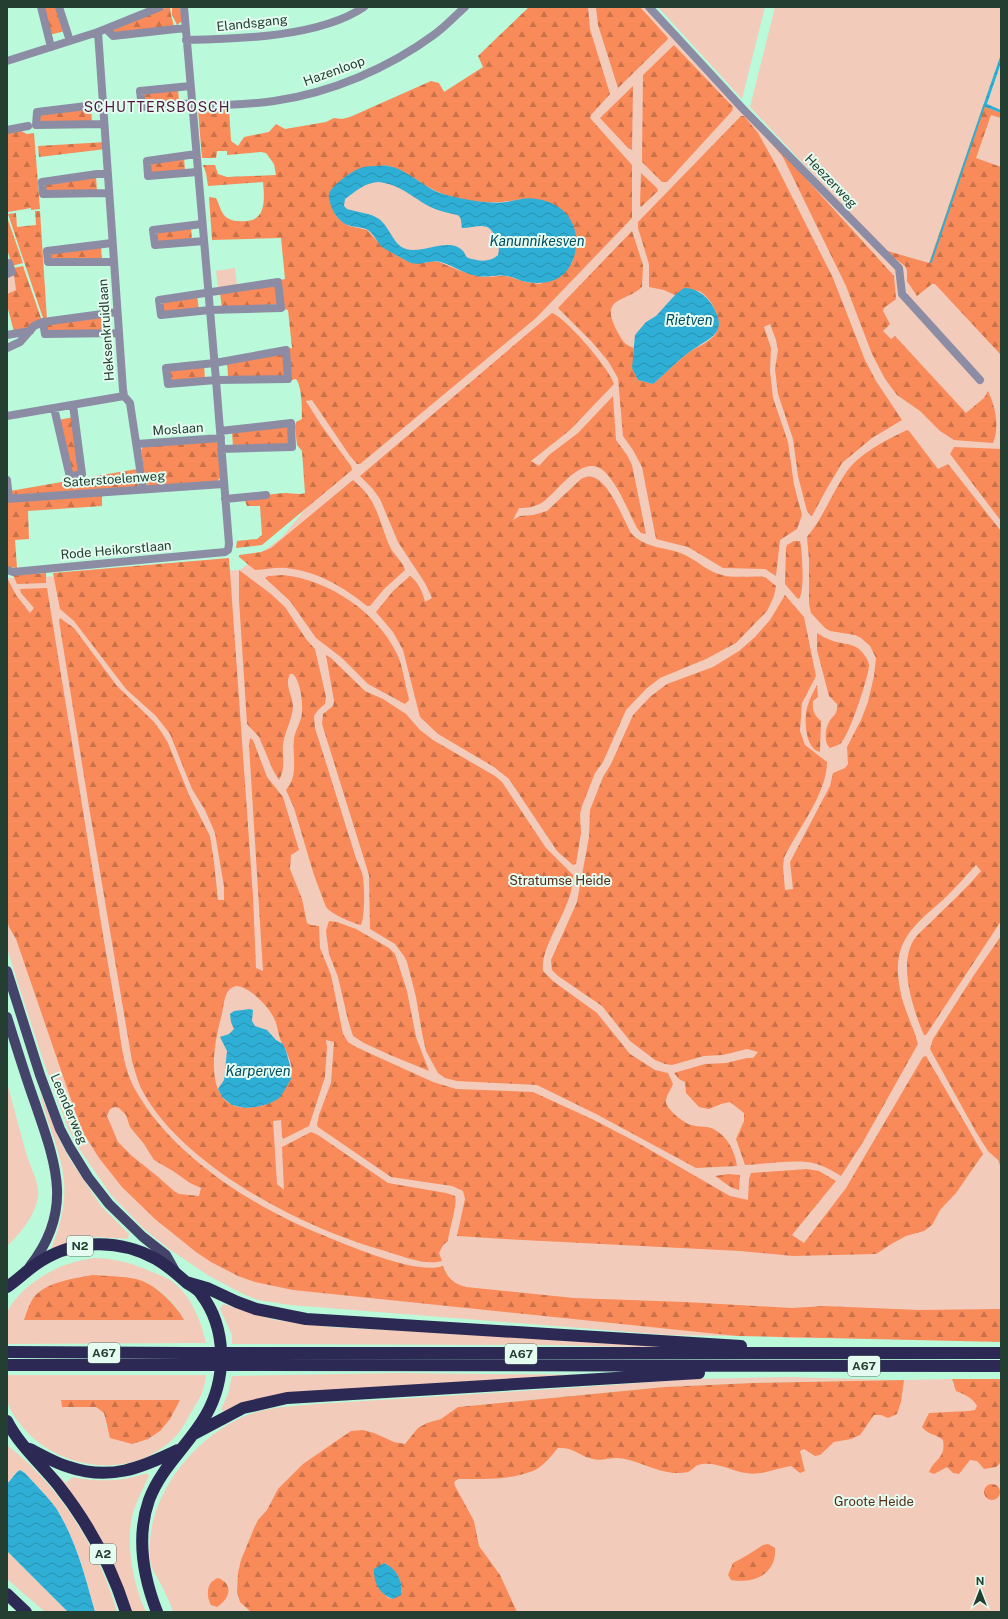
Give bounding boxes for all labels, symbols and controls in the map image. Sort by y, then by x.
street label: Elandsgang [216,12,288,34]
street label: Hazenloop [301,53,367,89]
district label: SCHUTTERSBOSCH [84,99,230,115]
street label: Heezerweg [802,151,860,211]
water label: Kanunnikesven [489,233,585,249]
street label: Heksenkruidlaan [95,278,117,382]
water label: Rietven [665,312,713,328]
street label: Moslaan [152,420,204,438]
street label: Saterstoelenweg [62,468,166,490]
street label: Rode Heikorstlaan [60,538,172,562]
park label: Stratumse Heide [509,873,611,888]
water label: Karperven [226,1063,291,1079]
street label: Leenderweg [47,1071,91,1147]
road number: N2 [67,1236,93,1256]
road number: A67 [88,1343,120,1363]
road number: A67 [505,1344,537,1364]
road number: A67 [848,1356,880,1376]
park label: Groote Heide [834,1494,914,1509]
road number: A2 [90,1544,116,1564]
north arrow [960,1571,1000,1611]
text: N [976,1575,984,1587]

